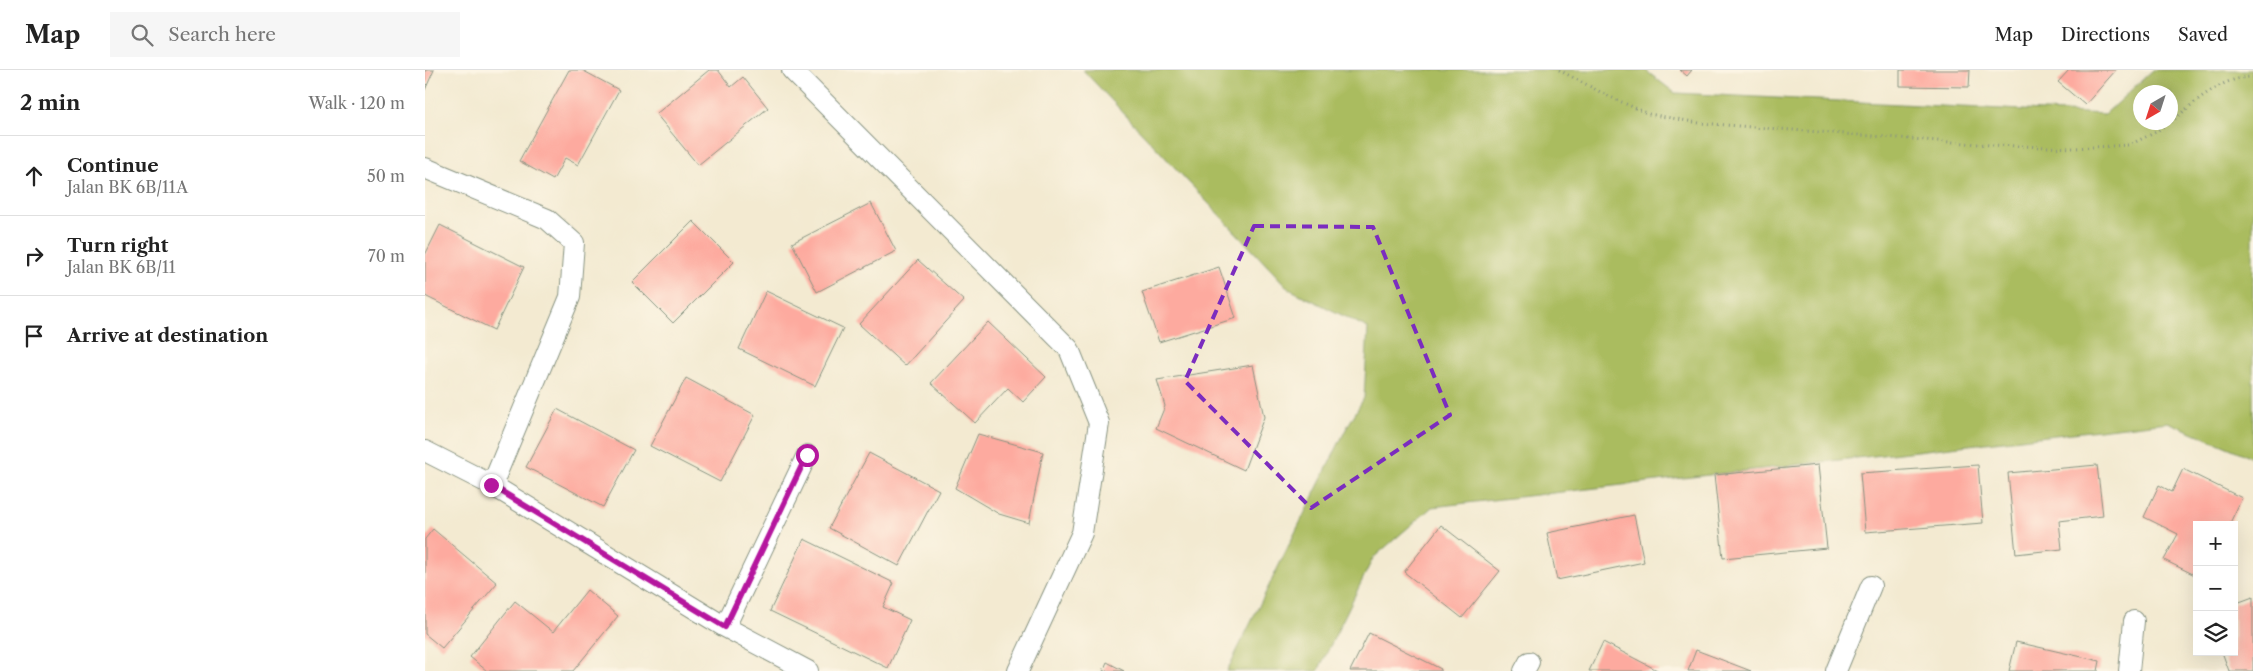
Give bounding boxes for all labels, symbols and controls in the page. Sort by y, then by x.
search box [110,12,460,57]
text: Map [25,20,80,49]
icon: search [128,21,156,49]
text: Search here [168,23,276,46]
text: Map [1994,24,2033,46]
text: Directions [2061,24,2150,46]
text: Saved [2178,24,2228,46]
north arrow [2133,85,2178,130]
text: 2 min [20,90,80,115]
text: Walk · 120 m [309,93,405,113]
text: Continue [67,154,159,177]
icon: ahead [20,162,48,190]
text: 50 m [367,166,405,186]
text: Jalan BK 6B/11A [67,177,188,197]
text: Turn right [67,234,168,257]
icon: right [20,242,48,270]
text: 70 m [368,246,405,266]
text: Jalan BK 6B/11 [67,257,176,277]
icon: arrive [20,322,48,350]
text: Arrive at destination [67,324,268,347]
route start [796,444,819,467]
route end [480,474,503,497]
map controls [2193,521,2238,656]
button: + [2193,521,2238,566]
button: − [2193,566,2238,611]
button: layers [2193,611,2238,656]

